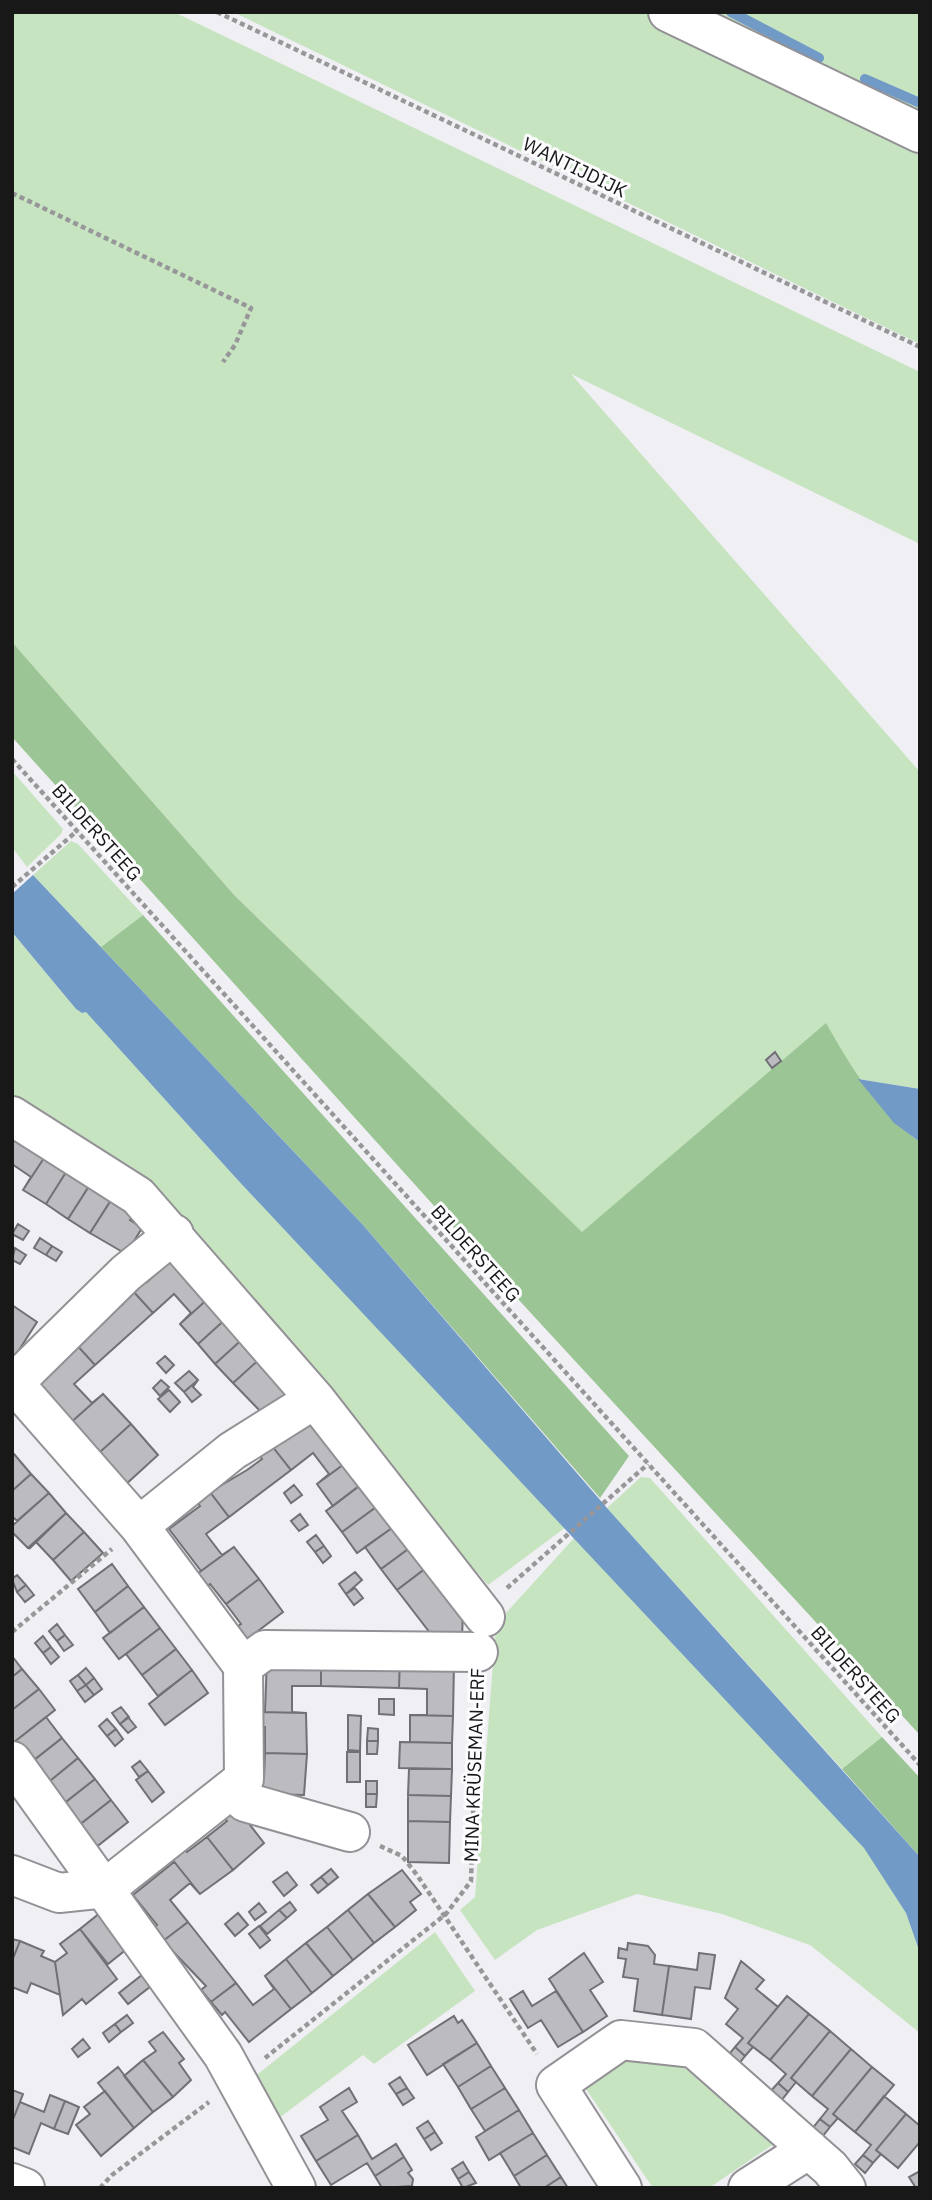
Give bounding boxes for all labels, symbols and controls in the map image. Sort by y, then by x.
street label: WANTIJDIJK [519,132,631,202]
street label: BILDERSTEEG [47,778,147,886]
street label: BILDERSTEEG [426,1199,526,1307]
street label: BILDERSTEEG [806,1620,906,1728]
street label: MINA KRÜSEMAN-ERF [459,1667,489,1863]

